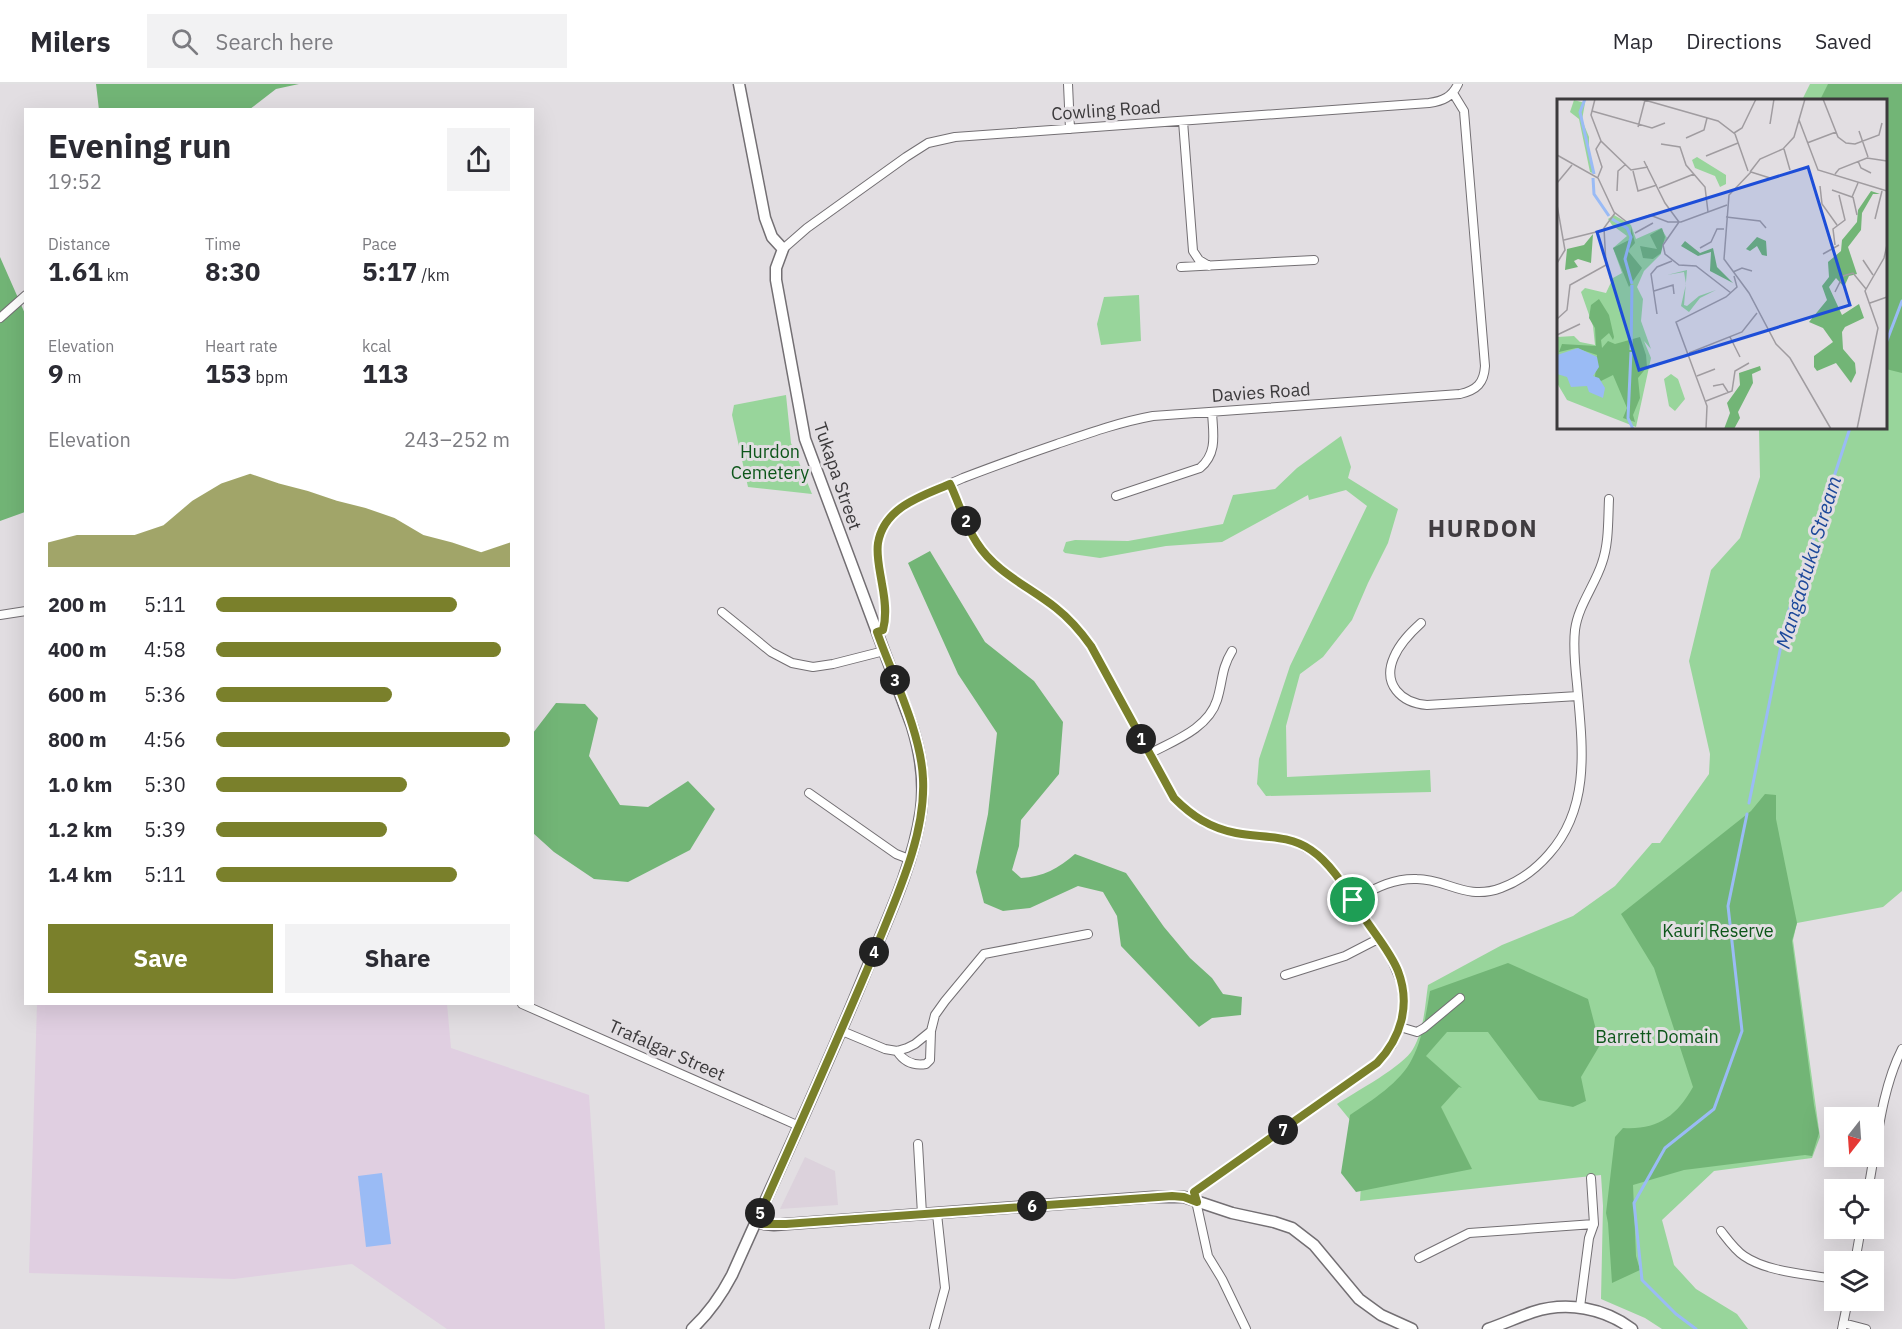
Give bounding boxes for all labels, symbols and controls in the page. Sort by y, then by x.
search box [147,14,567,68]
text: Milers [30,23,111,60]
icon: search [168,25,201,58]
text: Search here [216,27,334,56]
text: Map [1613,27,1653,55]
text: Directions [1686,27,1782,55]
text: Saved [1815,27,1872,55]
street label: Cowling Road [1050,95,1162,125]
inset map [1557,99,1887,429]
text: Evening run [48,124,232,167]
button: share [447,128,510,191]
text: 19:52 [48,168,102,195]
text: Distance [48,234,110,254]
text: Time [205,234,241,254]
text: Pace [362,234,397,254]
text: 1.61 [48,254,103,288]
text: 8:30 [205,254,260,288]
text: 5:17 [362,254,417,288]
text: km [103,265,129,285]
text: /km [417,265,450,285]
text: Elevation [48,336,114,356]
text: Heart rate [205,336,278,356]
text: kcal [362,336,391,356]
text: 9 [48,356,64,390]
text: 153 [205,356,252,390]
text: 113 [362,356,409,390]
text: m [64,367,81,387]
text: bpm [252,367,288,387]
street label: Davies Road [1211,377,1311,407]
street label: Tukapa Street [809,419,867,533]
text: Elevation [48,426,131,453]
text: 243–252 m [404,426,510,453]
park label: Hurdon Cemetery [731,440,809,484]
water label: Mangaotuku Stream [1769,472,1847,652]
pin: 2 [951,506,981,536]
text: 2 [961,511,971,531]
district label: HURDON [1428,512,1538,544]
text: 200 m [48,591,107,618]
text: 5:11 [144,591,186,618]
text: 400 m [48,636,107,663]
text: 4:58 [144,636,186,663]
pin: 3 [880,665,910,695]
text: 3 [890,670,900,690]
text: 600 m [48,681,107,708]
text: 5:36 [144,681,186,708]
pin: 1 [1126,724,1156,754]
text: 800 m [48,726,107,753]
text: 4:56 [144,726,186,753]
text: 1 [1136,729,1146,749]
text: 1.0 km [48,771,112,798]
text: 5:30 [144,771,186,798]
text: 1.2 km [48,816,112,843]
text: 5:39 [144,816,186,843]
text: 1.4 km [48,861,112,888]
text: 5:11 [144,861,186,888]
pin [1327,874,1378,925]
icon: arrive [1336,883,1369,916]
park label: Kauri Reserve [1662,919,1774,942]
button: Save [48,924,273,993]
button: Share [285,924,510,993]
pin: 4 [859,937,889,967]
text: 4 [869,942,879,962]
street label: Trafalgar Street [605,1014,729,1086]
park label: Barrett Domain [1595,1025,1719,1048]
north arrow [1824,1107,1884,1167]
map controls [1824,1107,1884,1311]
pin: 7 [1268,1115,1298,1145]
text: 7 [1278,1120,1288,1140]
button: locate [1824,1179,1884,1239]
pin: 6 [1017,1191,1047,1221]
text: 6 [1027,1196,1037,1216]
pin: 5 [745,1198,775,1228]
text: 5 [755,1203,765,1223]
button: layers [1824,1251,1884,1311]

